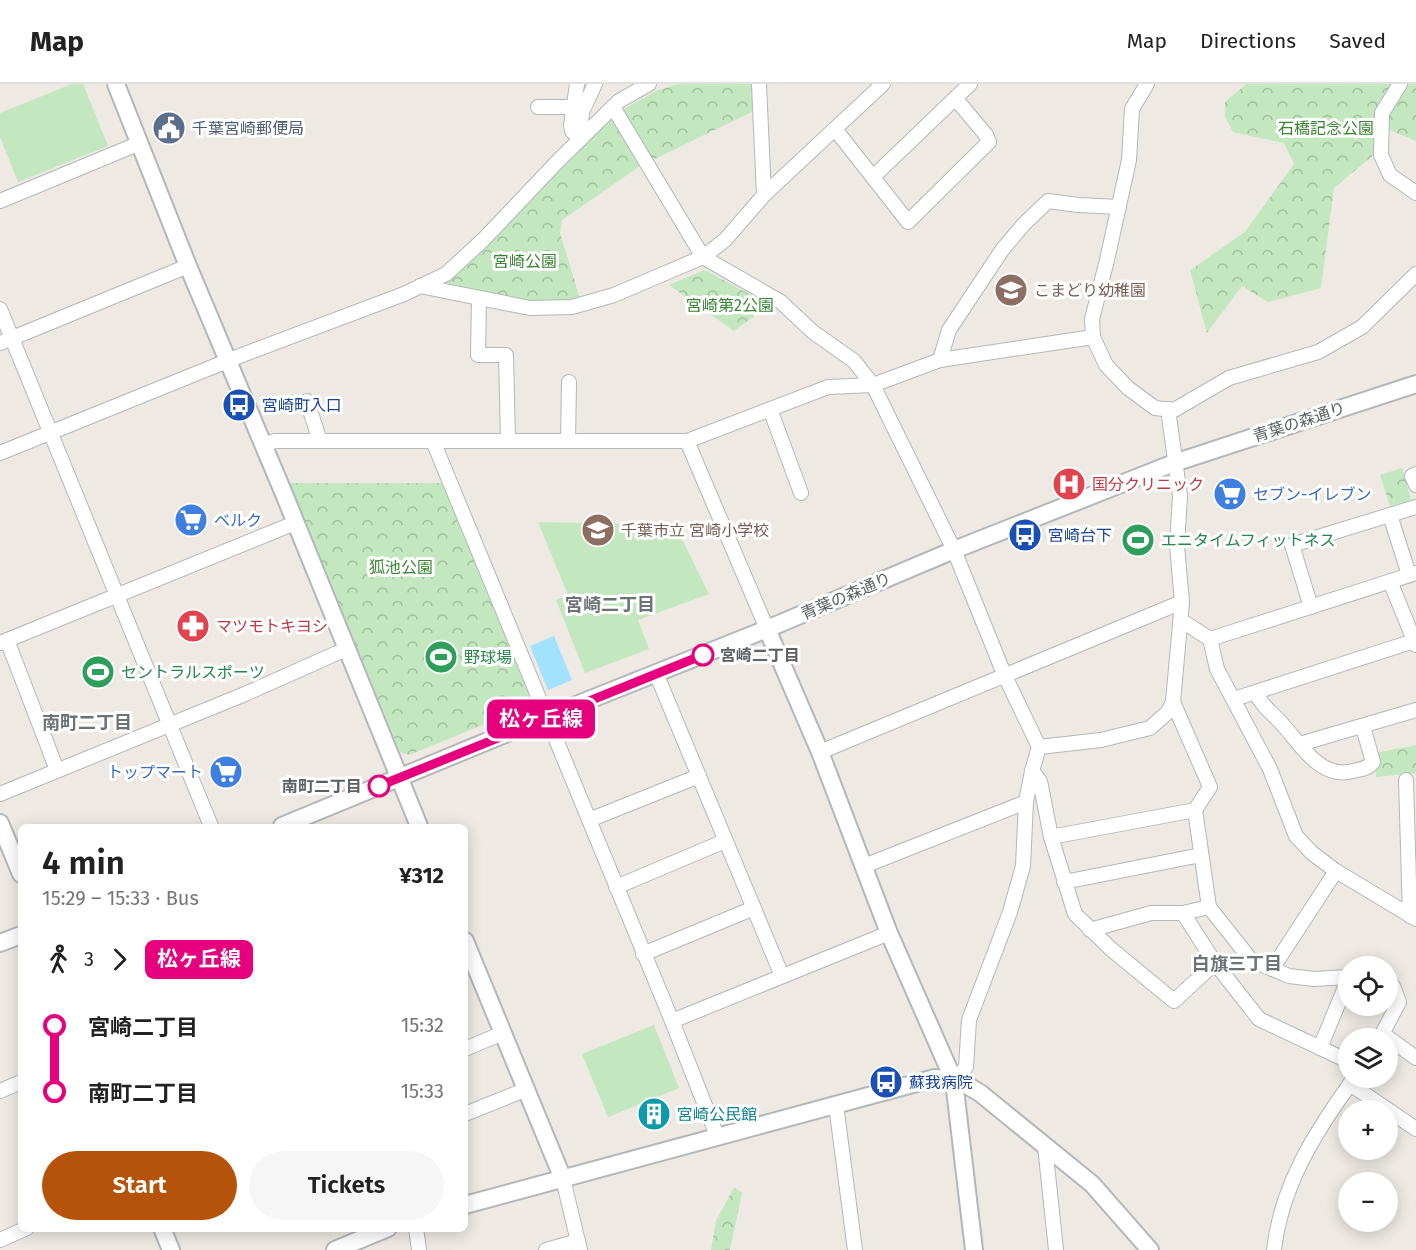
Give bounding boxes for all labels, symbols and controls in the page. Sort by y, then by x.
text: Map [30,25,84,58]
text: Map [1127,28,1167,54]
text: Directions [1200,28,1296,54]
text: Saved [1329,28,1386,54]
public building icon: 千葉宮崎郵便局 [151,110,187,146]
place label: 千葉宮崎郵便局 [192,119,304,138]
park label: 石橋記念公園 [1278,119,1374,138]
park label: 宮崎公園 [493,252,557,271]
school or university icon: こまどり幼稚園 [993,272,1029,308]
place label: こまどり幼稚園 [1034,281,1146,300]
park label: 宮崎第2公園 [686,296,774,315]
bus stop icon: 宮崎町入口 [221,387,257,423]
place label: 宮崎町入口 [262,396,342,415]
street label: 青葉の森通り [1250,398,1348,446]
hospital icon: 国分クリニック [1051,466,1087,502]
place label: 国分クリニック [1092,475,1204,494]
supermarket icon: セブン-イレブン [1212,476,1248,512]
place label: セブン-イレブン [1253,485,1371,504]
supermarket icon: ベルク [173,502,209,538]
place label: ベルク [214,511,262,530]
school or university icon: 千葉市立 宮崎小学校 [580,512,616,548]
bus stop icon: 宮崎台下 [1007,517,1043,553]
place label: 千葉市立 宮崎小学校 [621,521,769,540]
sports icon: エニタイムフィットネス [1120,522,1156,558]
place label: 宮崎台下 [1048,526,1112,545]
place label: エニタイムフィットネス [1161,531,1335,550]
park label: 狐池公園 [369,558,433,577]
street label: 青葉の森通り [798,568,894,624]
district label: 宮崎二丁目 [565,594,655,616]
pharmacy icon: マツモトキヨシ [175,608,211,644]
place label: マツモトキヨシ [216,617,328,636]
sports icon: 野球場 [423,639,459,675]
marker: 宮崎二丁目 [692,644,714,666]
place label: 宮崎二丁目 [720,646,800,665]
place label: 野球場 [464,648,512,667]
sports icon: セントラルスポーツ [80,654,116,690]
place label: セントラルスポーツ [121,663,265,682]
line badge: 松ヶ丘線 [499,700,583,738]
text: 松ヶ丘線 [499,706,583,732]
district label: 南町二丁目 [42,712,132,734]
supermarket icon: トップマート [208,754,244,790]
place label: トップマート [107,763,203,782]
marker: 南町二丁目 [368,775,390,797]
place label: 南町二丁目 [282,777,362,796]
text: 4 min [42,843,125,883]
text: ¥312 [399,862,444,889]
text: 15:29 – 15:33 · Bus [42,886,199,910]
icon: walk [42,943,75,976]
icon: forward [103,943,136,976]
text: 松ヶ丘線 [157,946,241,972]
text: 3 [84,947,94,971]
district label: 白旗三丁目 [1192,953,1282,975]
map controls [1338,956,1398,1232]
button: locate [1338,956,1398,1016]
text: 15:32 [401,1013,444,1037]
text: 宮崎二丁目 [88,1014,198,1041]
button: layers [1338,1028,1398,1088]
bus stop icon: 蘇我病院 [868,1064,904,1100]
place label: 蘇我病院 [909,1073,973,1092]
text: 15:33 [400,1079,444,1103]
text: 南町二丁目 [88,1080,198,1107]
building icon: 宮崎公民館 [636,1096,672,1132]
button: + [1338,1100,1398,1160]
place label: 宮崎公民館 [677,1105,757,1124]
button: Start [42,1151,237,1220]
button: Tickets [249,1151,444,1220]
button: − [1338,1172,1398,1232]

